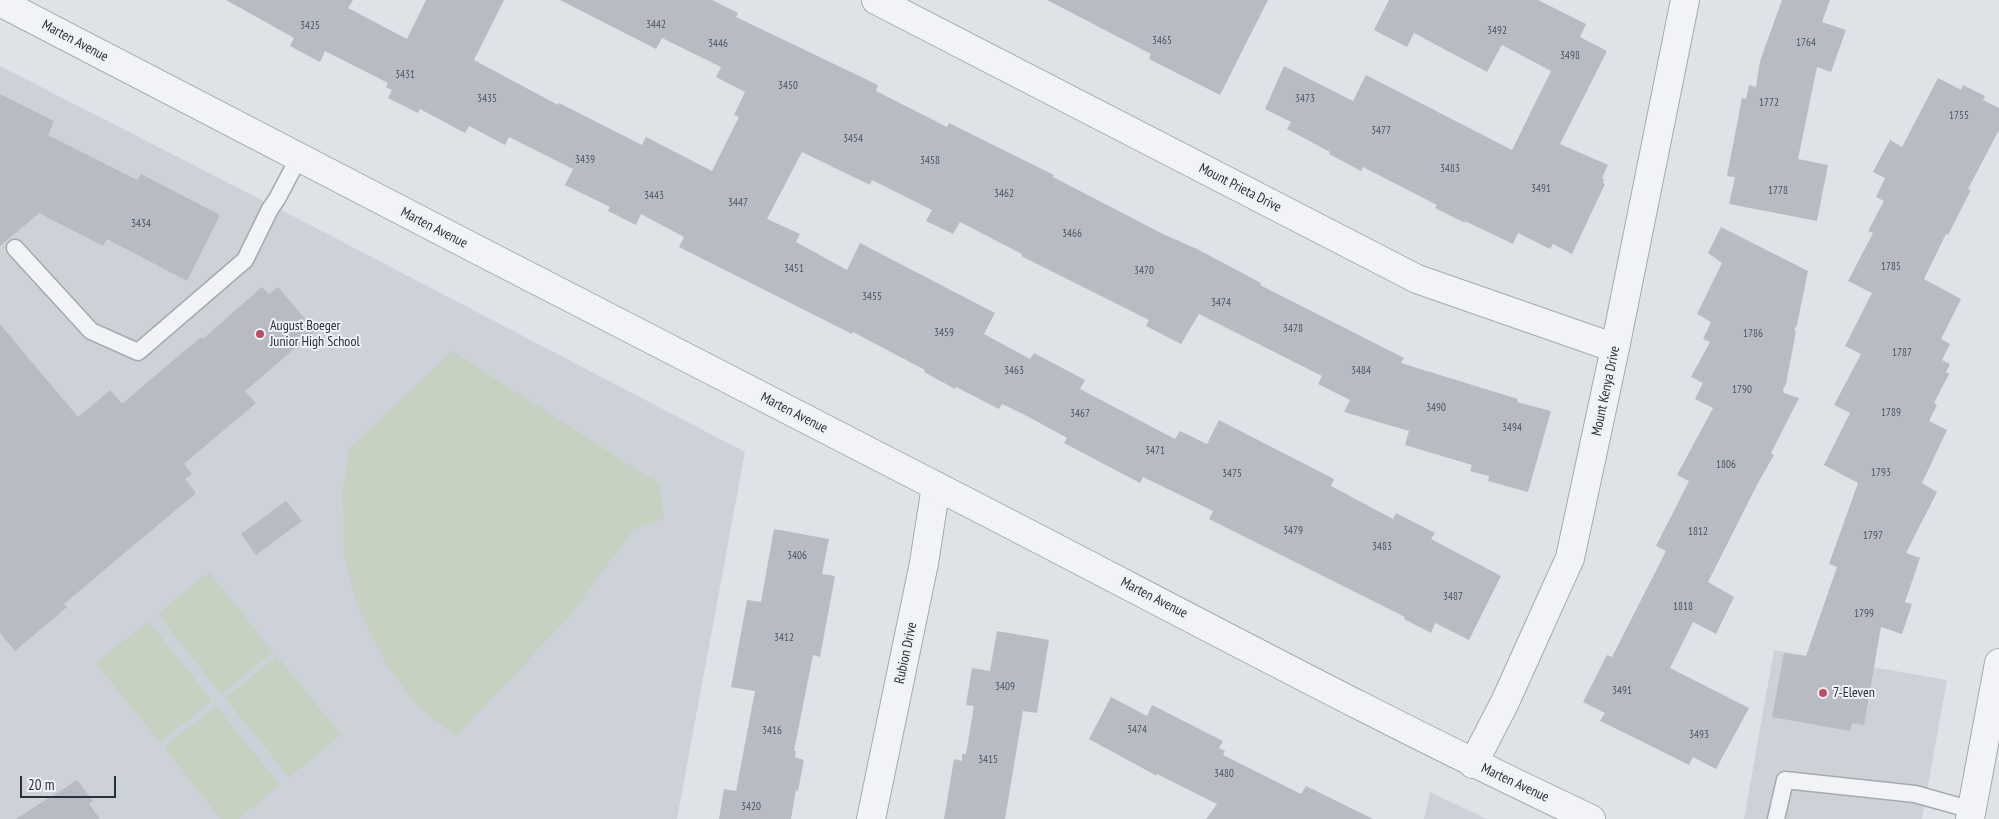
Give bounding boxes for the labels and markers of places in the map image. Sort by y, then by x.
place label: August Boeger Junior High School [270,318,360,351]
marker: August Boeger Junior High School [254,328,266,340]
place label: 7-Eleven [1833,685,1875,701]
marker: 7-Eleven [1817,687,1829,699]

